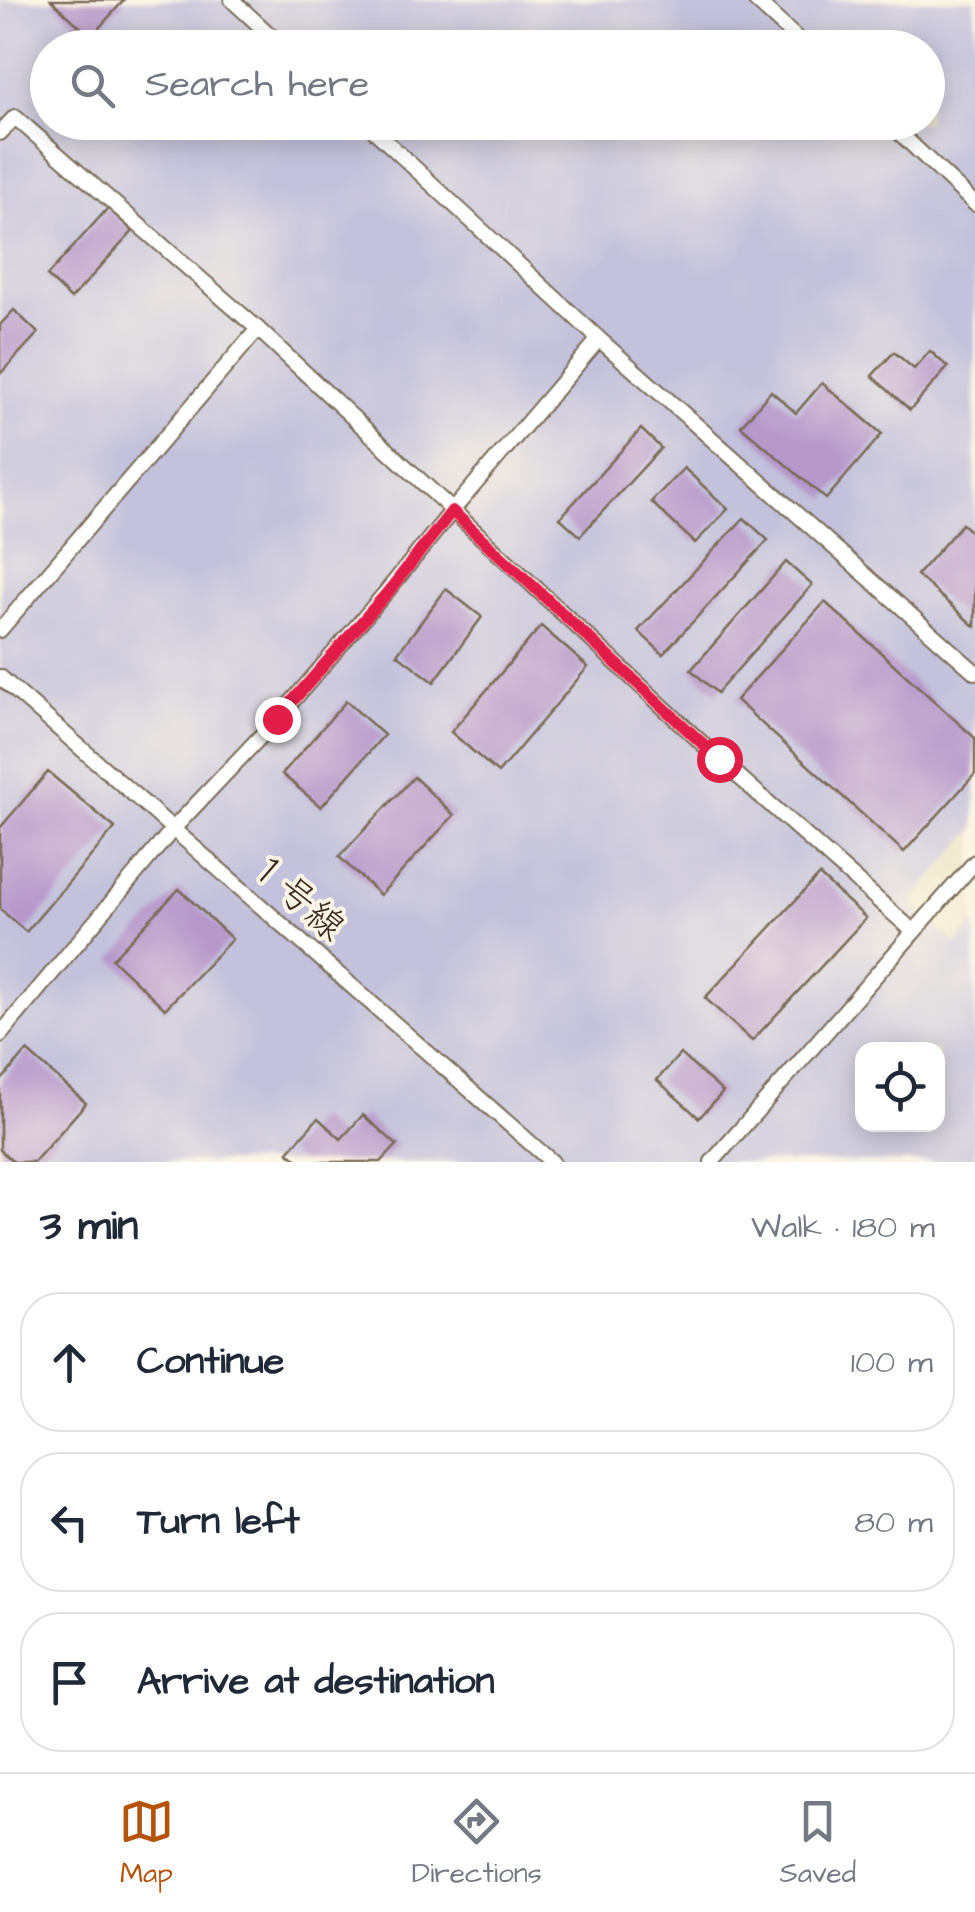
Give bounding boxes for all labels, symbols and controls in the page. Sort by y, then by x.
search box [30,30,945,140]
icon: search [65,58,120,113]
text: Search here [145,59,369,111]
route end [255,697,301,743]
route start [697,737,743,783]
street label: １号線 [236,839,356,954]
map controls [855,1042,945,1132]
button: locate [855,1042,945,1132]
text: 3 min [40,1198,138,1256]
text: Walk · 180 m [751,1205,935,1250]
icon: ahead [42,1335,97,1390]
text: Continue [137,1336,284,1388]
text: 100 m [851,1340,933,1385]
icon: left [42,1495,97,1550]
text: Turn left [137,1496,300,1548]
text: 80 m [854,1500,933,1545]
icon: arrive [42,1655,97,1710]
text: Arrive at destination [137,1656,494,1708]
tab: Map [119,1794,174,1893]
tab: Directions [412,1794,542,1893]
tab: Saved [780,1794,856,1893]

